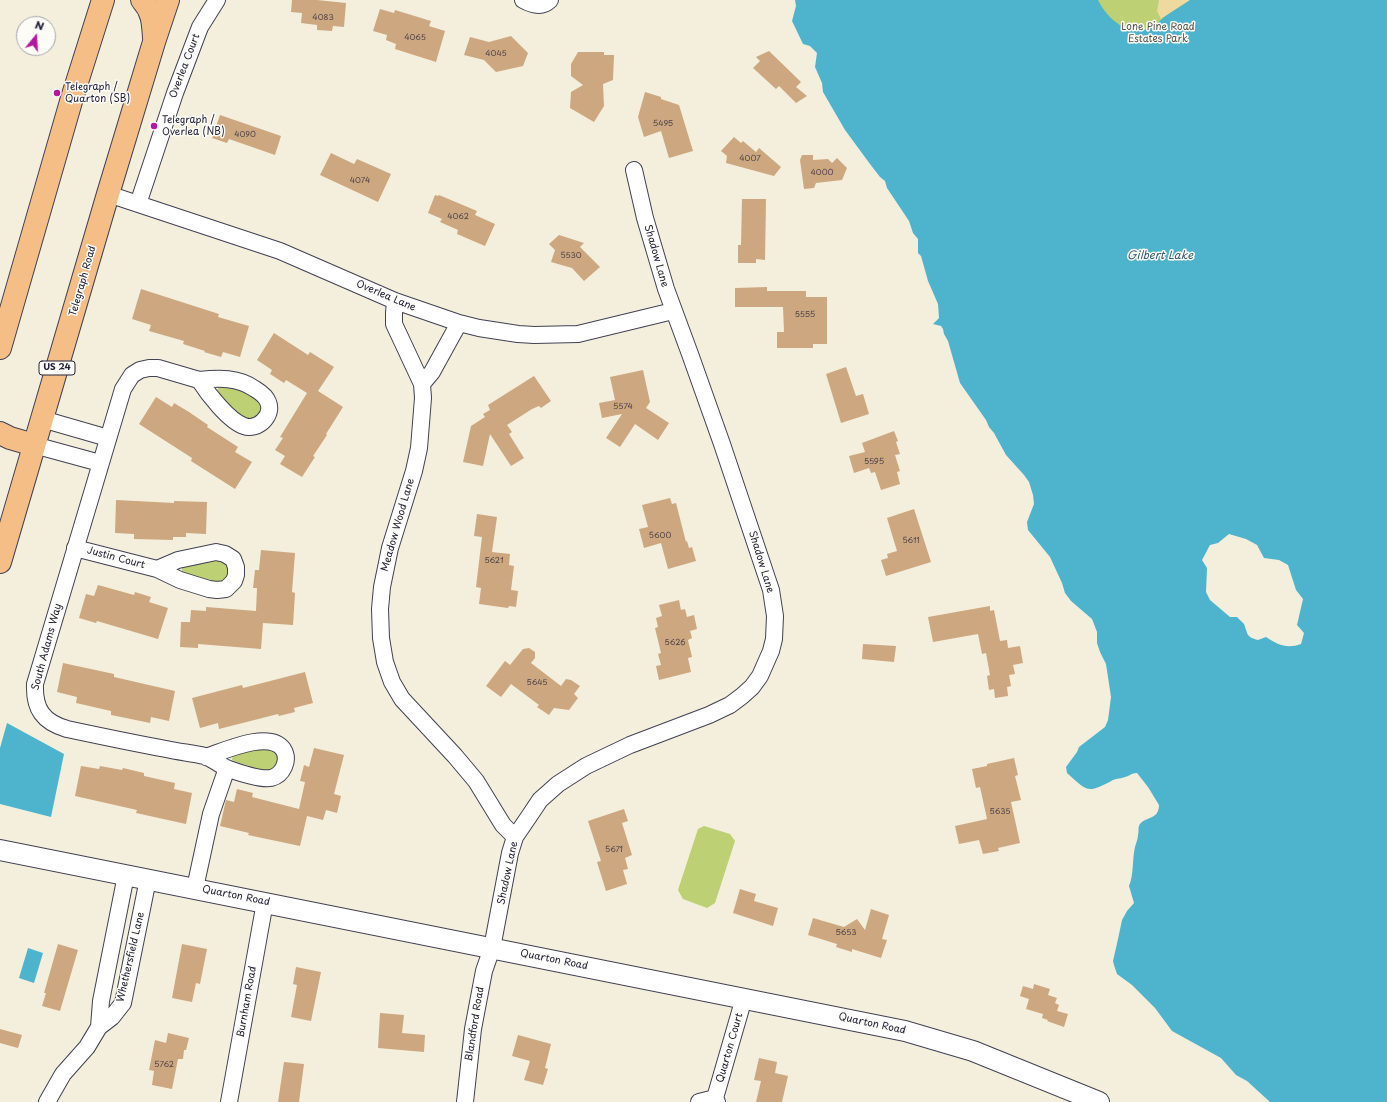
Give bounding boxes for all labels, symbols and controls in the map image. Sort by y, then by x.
house number: 4083 [312,13,334,23]
north arrow [16,16,56,56]
text: N [33,16,46,34]
park label: Lone Pine Road Estates Park [1121,21,1195,44]
street label: Overlea Court [167,32,203,100]
house number: 4065 [404,33,426,43]
house number: 4045 [485,49,507,59]
place label: Telegraph / Quarton (SB) [65,81,130,104]
marker: Telegraph / Quarton (SB) [52,88,62,98]
place label: Telegraph / Overlea (NB) [162,114,225,138]
house number: 5495 [653,119,673,129]
marker: Telegraph / Overlea (NB) [149,121,159,131]
house number: 4090 [234,130,256,140]
house number: 4007 [739,154,761,164]
house number: 4000 [811,168,833,178]
house number: 4074 [350,176,370,186]
house number: 4062 [447,212,469,222]
street label: Shadow Lane [641,223,671,289]
street label: Telegraph Road [67,244,99,318]
water label: Gilbert Lake [1127,249,1193,263]
house number: 5530 [560,251,582,261]
street label: Overlea Lane [354,278,418,314]
house number: 5555 [795,310,815,320]
road number: US 24 [39,361,75,375]
house number: 5574 [613,402,633,412]
house number: 5595 [864,457,884,467]
street label: Meadow Wood Lane [379,477,417,573]
street label: Shadow Lane [746,529,776,595]
house number: 5600 [649,531,671,541]
house number: 5611 [902,536,920,546]
street label: Justin Court [86,545,146,571]
house number: 5621 [484,556,504,566]
street label: South Adams Way [30,602,64,692]
house number: 5626 [665,638,685,648]
house number: 5645 [527,678,547,688]
house number: 5635 [990,807,1010,817]
street label: Shadow Lane [495,840,521,906]
house number: 5671 [605,845,623,855]
street label: Quarton Road [201,884,271,908]
street label: Whethersfield Lane [115,911,147,1003]
house number: 5653 [835,928,857,938]
street label: Quarton Road [519,948,589,972]
street label: Burnham Road [235,965,259,1039]
street label: Blandford Road [463,986,487,1062]
street label: Quarton Road [837,1011,907,1037]
street label: Quarton Court [714,1012,746,1084]
house number: 5762 [154,1060,174,1070]

